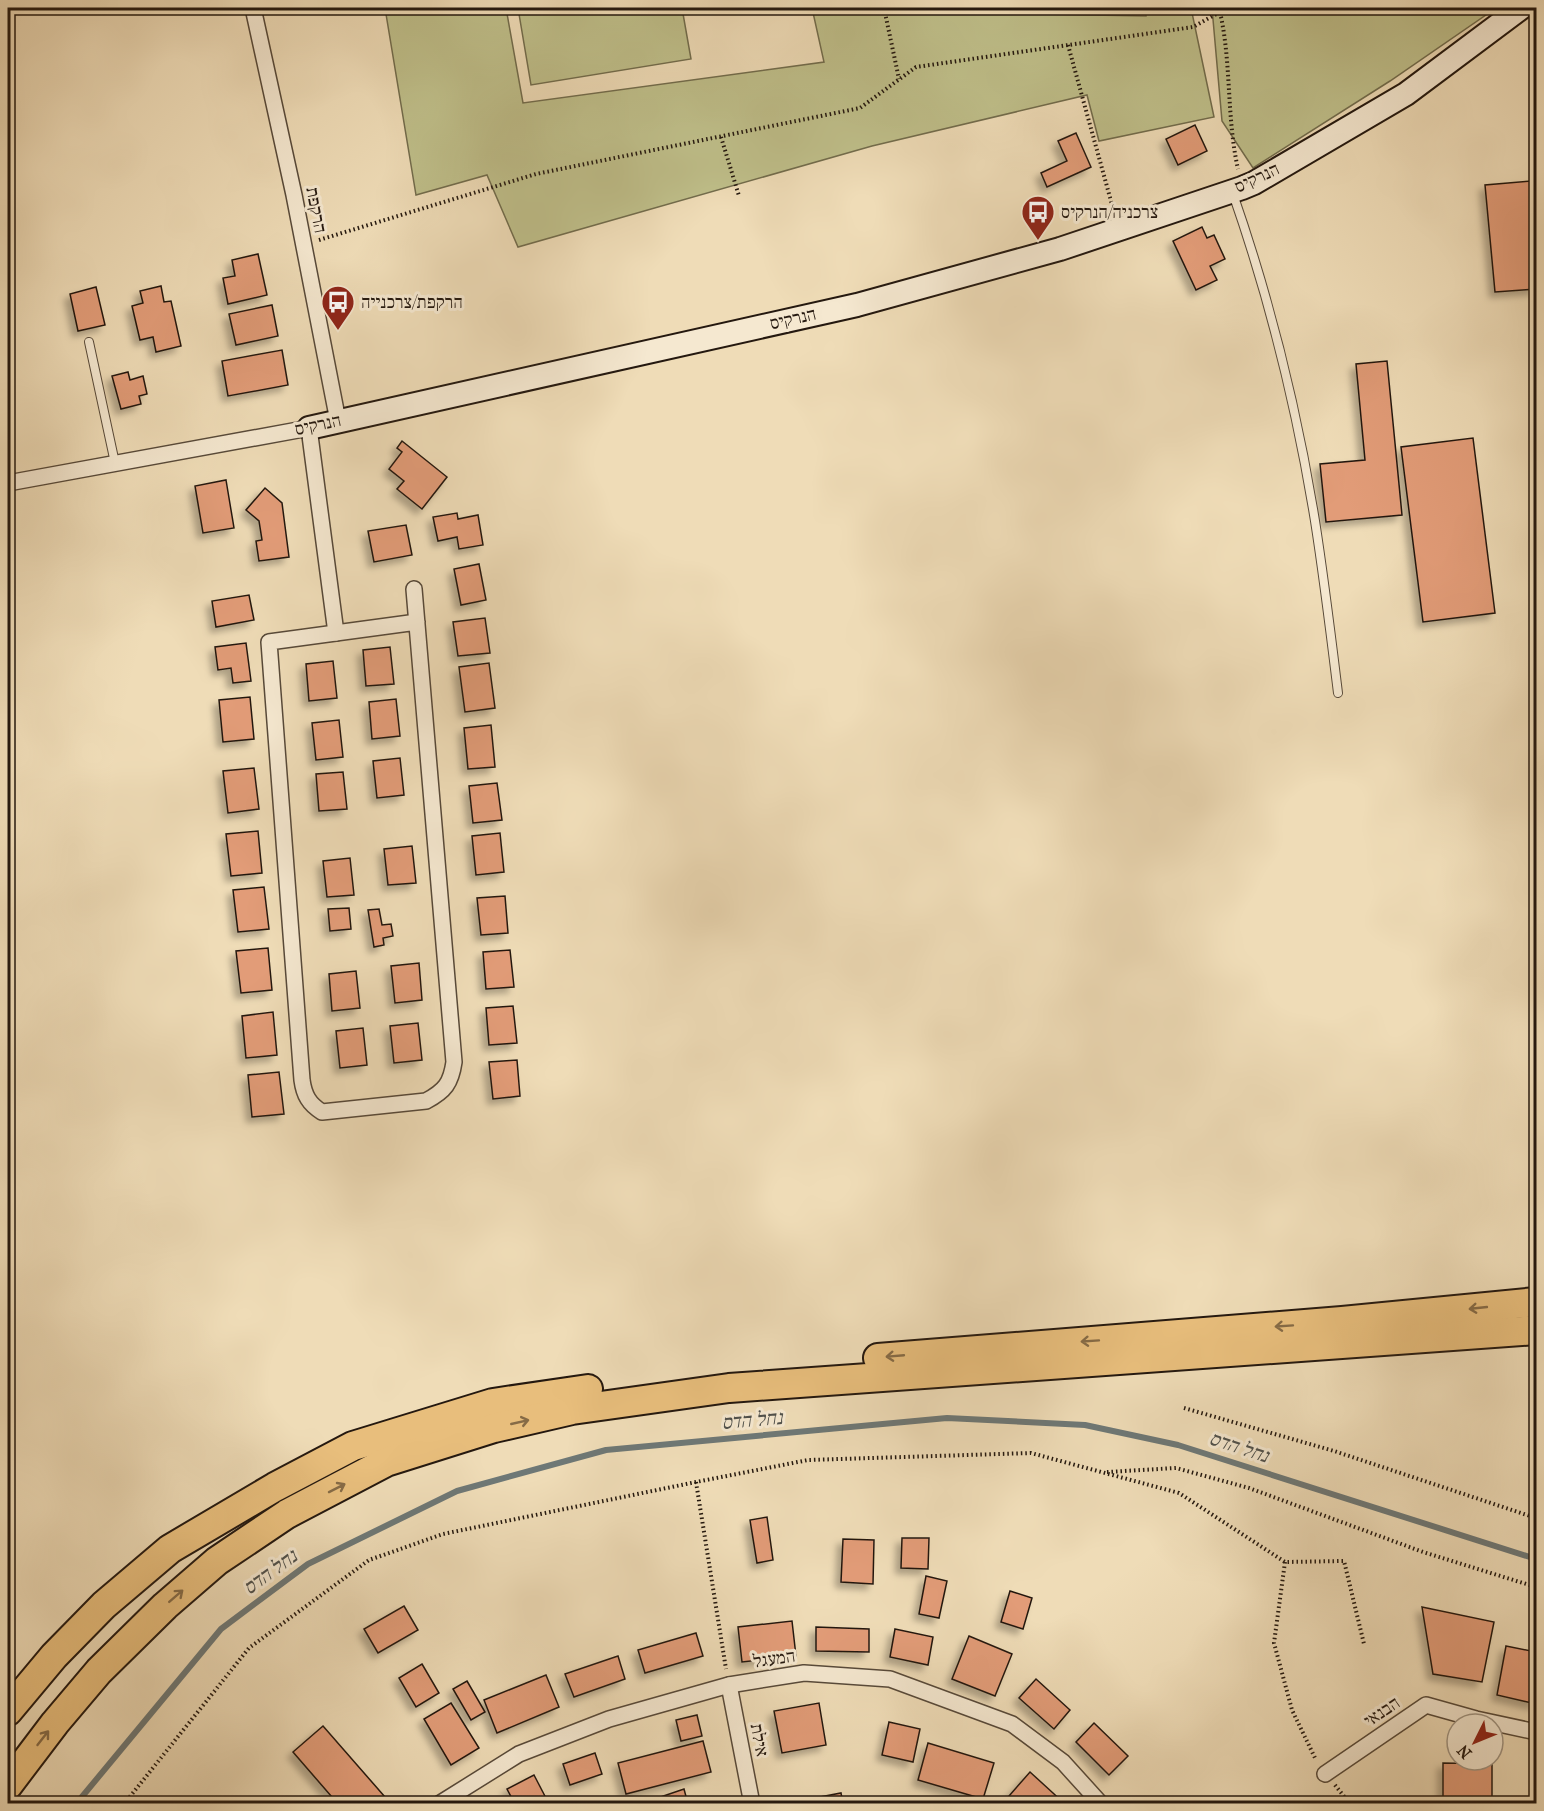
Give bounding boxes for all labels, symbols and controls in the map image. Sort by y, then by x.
street label: הנרקיס [1231,159,1283,197]
street label: הרקפת [301,185,331,235]
bus stop icon: צרכניה/הנרקיס [1020,194,1056,241]
place label: צרכניה/הנרקיס [1061,202,1158,223]
bus stop icon: הרקפת/צרכנייה [320,284,356,331]
place label: הרקפת/צרכנייה [361,292,463,313]
street label: הנרקיס [768,304,818,334]
street label: הנרקיס [293,410,343,440]
one-way arrow [1469,1303,1489,1314]
one-way arrow [1275,1321,1295,1332]
one-way arrow [1080,1336,1100,1347]
one-way arrow [886,1351,906,1362]
water label: נחל הדס [721,1406,785,1434]
one-way arrow [510,1416,529,1427]
water label: נחל הדס [1207,1427,1273,1468]
one-way arrow [328,1482,346,1493]
water label: נחל הדס [239,1544,302,1599]
one-way arrow [168,1590,184,1603]
street label: המעגל [751,1646,797,1672]
street label: הבנאי [1360,1692,1404,1732]
north arrow [1445,1712,1505,1772]
street label: אילת [746,1722,772,1758]
one-way arrow [37,1731,50,1747]
text: N [1453,1740,1475,1763]

